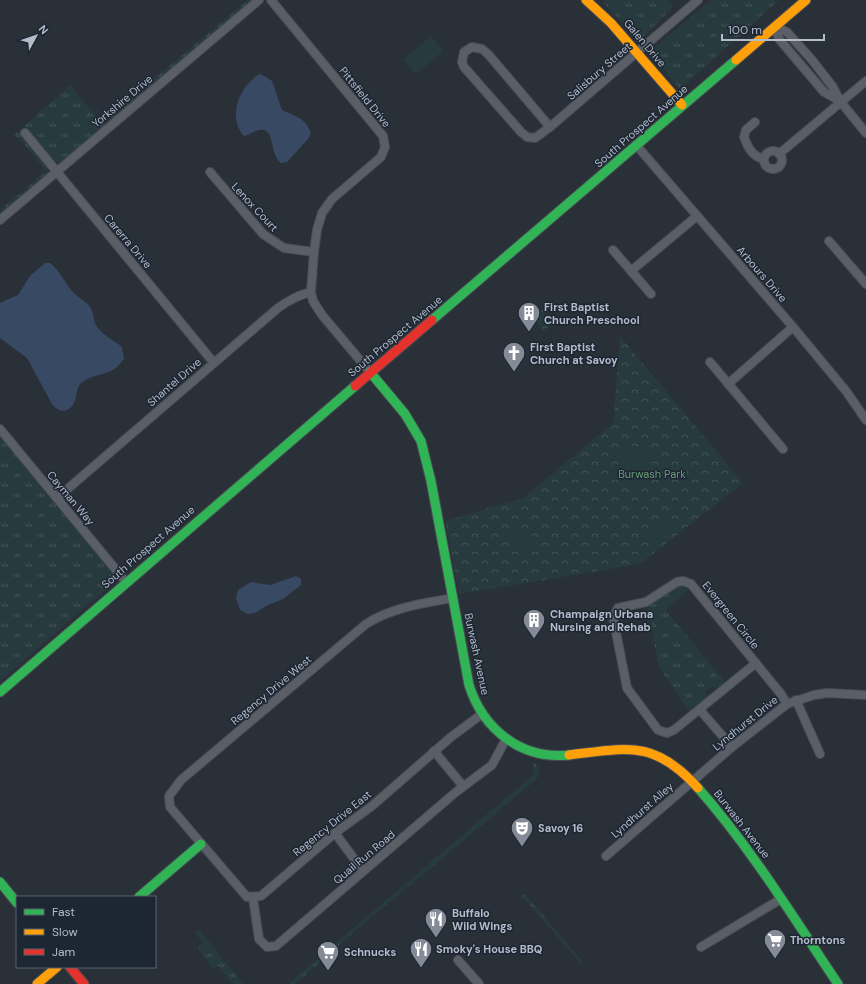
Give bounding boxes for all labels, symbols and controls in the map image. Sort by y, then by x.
north arrow [16,16,56,56]
street label: Galen Drive [621,16,669,70]
scale bar [722,16,824,42]
text: N [36,22,52,37]
text: 100 m [728,22,762,38]
street label: Salisbury Street [564,39,634,103]
street label: Pittsfield Drive [336,64,394,130]
street label: Yorkshire Drive [89,72,155,130]
street label: South Prospect Avenue [592,82,690,170]
street label: Lenox Court [229,180,281,234]
street label: Carerra Drive [101,211,155,271]
street label: Arbours Drive [734,243,790,305]
street label: South Prospect Avenue [345,292,445,380]
building icon: First Baptist Church Preschool [516,300,542,333]
place label: First Baptist Church Preschool [544,300,640,327]
church icon: First Baptist Church at Savoy [501,340,527,373]
place label: First Baptist Church at Savoy [530,340,618,367]
street label: Shantel Drive [144,355,204,409]
park label: Burwash Park [618,467,686,481]
street label: Cayman Way [44,468,98,528]
street label: South Prospect Avenue [99,503,197,591]
street label: Evergreen Circle [699,578,763,652]
building icon: Champaign Urbana Nursing and Rehab [521,607,547,640]
place label: Champaign Urbana Nursing and Rehab [550,607,653,634]
street label: Burwash Avenue [461,612,493,696]
street label: Regency Drive West [228,652,314,728]
street label: Lyndhurst Drive [710,692,780,754]
street label: Lyndhurst Alley [608,779,676,841]
street label: Regency Drive East [290,787,374,859]
street label: Burwash Avenue [711,787,773,861]
theatre icon: Savoy 16 [509,815,535,848]
place label: Savoy 16 [538,821,583,835]
street label: Quail Run Road [330,827,398,887]
legend [16,896,156,968]
text: Fast [52,904,75,920]
restaurant icon: Buffalo Wild Wings [423,906,449,939]
place label: Buffalo Wild Wings [452,906,512,933]
text: Slow [52,924,78,940]
supermarket icon: Thorntons [762,927,788,960]
place label: Thorntons [790,933,845,947]
restaurant icon: Smoky's House BBQ [408,936,434,969]
supermarket icon: Schnucks [315,939,341,972]
place label: Smoky's House BBQ [436,942,543,956]
text: Jam [52,944,75,960]
place label: Schnucks [344,945,396,959]

